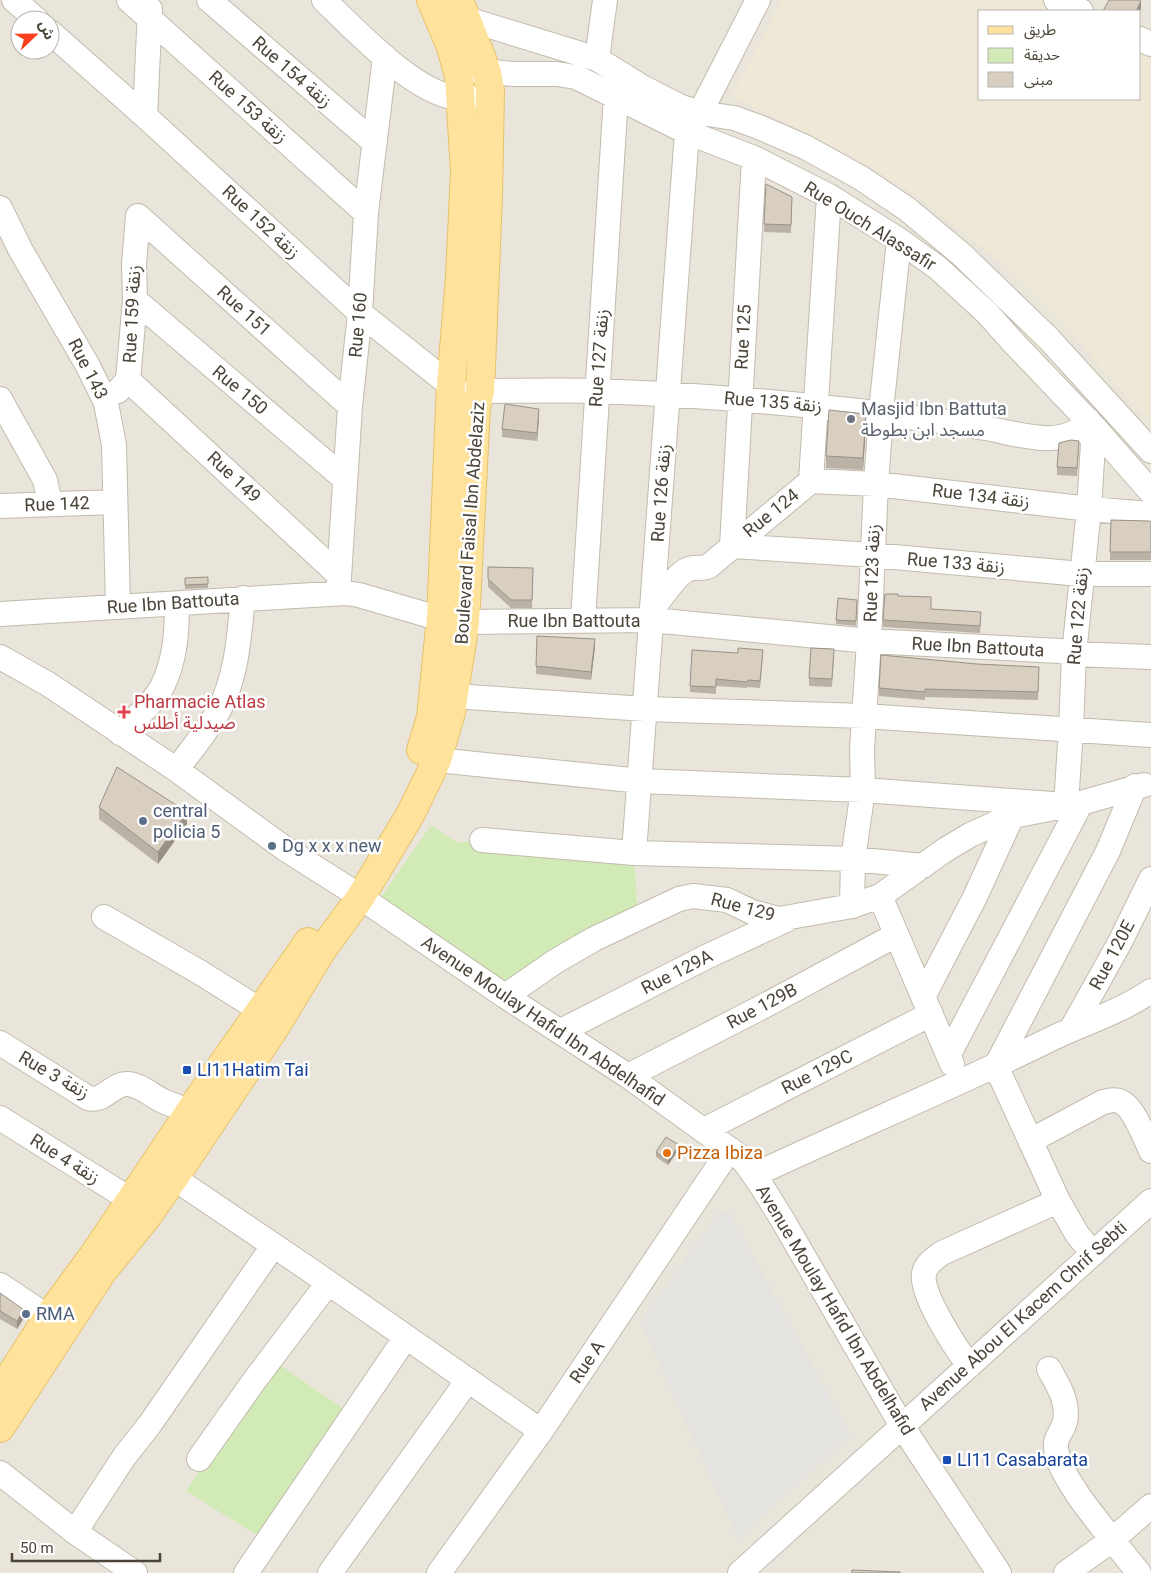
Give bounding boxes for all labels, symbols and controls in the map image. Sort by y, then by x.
north arrow [10,10,60,60]
legend [978,10,1141,100]
text: ش [36,18,58,42]
text: طريق [1024,21,1056,40]
street label: Rue 154 زنقة [248,31,336,113]
text: حديقة [1024,46,1060,64]
street label: Rue 153 زنقة [204,66,292,148]
text: مبنى [1024,71,1053,89]
street label: Rue Ouch Alassafir [800,177,940,275]
street label: Rue 152 زنقة [218,180,304,264]
street label: Rue 159 زنقة [118,264,146,364]
street label: Rue 151 [213,281,276,340]
street label: Rue 160 [344,291,371,358]
street label: Rue 125 [730,304,755,370]
street label: Rue 127 زنقة [585,308,613,408]
street label: Rue 143 [64,335,113,403]
street label: Rue 150 [209,361,272,419]
street label: Rue 135 زنقة [723,387,823,417]
place label: Masjid Ibn Battuta مسجد ابن بطوطة [861,398,1007,441]
street label: Boulevard Faisal Ibn Abdelaziz [451,401,488,645]
marker: Masjid Ibn Battuta مسجد ابن بطوطة [845,413,857,425]
street label: Rue 126 زنقة [647,443,675,543]
street label: Rue 149 [203,447,265,507]
street label: Rue 134 زنقة [931,479,1031,513]
street label: Rue 124 [739,484,803,541]
street label: Rue 142 [24,492,90,515]
street label: Rue 123 زنقة [859,523,885,623]
street label: Rue 133 زنقة [906,548,1006,578]
street label: Rue 122 زنقة [1063,566,1093,666]
street label: Rue Ibn Battouta [106,587,240,618]
street label: Rue Ibn Battouta [508,610,640,631]
street label: Rue Ibn Battouta [911,633,1045,660]
place label: Pharmacie Atlas صيدلية أطلس [134,691,265,734]
marker: Pharmacie Atlas صيدلية أطلس [118,706,130,718]
place label: central policia 5 [153,800,220,842]
marker: central policia 5 [137,815,149,827]
place label: Dg x x x new [282,835,382,856]
marker: Dg x x x new [266,840,278,852]
street label: Rue 129 [709,888,777,925]
street label: Rue 120E [1085,916,1139,993]
street label: Avenue Moulay Hafid Ibn Abdelhafid [418,931,669,1110]
street label: Rue 129A [638,945,716,998]
street label: Rue 129B [723,978,801,1033]
street label: Rue 129C [778,1045,856,1098]
street label: Rue 3 زنقة [15,1046,93,1104]
place label: LI11Hatim Tai [197,1059,309,1080]
marker: LI11Hatim Tai [181,1064,193,1076]
street label: Rue 4 زنقة [26,1129,104,1189]
place label: Pizza Ibiza [677,1142,763,1163]
marker: Pizza Ibiza [661,1147,673,1159]
street label: Avenue Moulay Hafid Ibn Abdelhafid [752,1181,919,1439]
street label: Avenue Abou El Kacem Chrif Sebti [914,1217,1131,1415]
place label: RMA [36,1303,75,1324]
marker: RMA [20,1308,32,1320]
street label: Rue A [565,1336,609,1387]
place label: LI11 Casabarata [957,1449,1088,1470]
marker: LI11 Casabarata [941,1454,953,1466]
scale bar [12,1530,160,1562]
text: 50 m [20,1539,54,1557]

